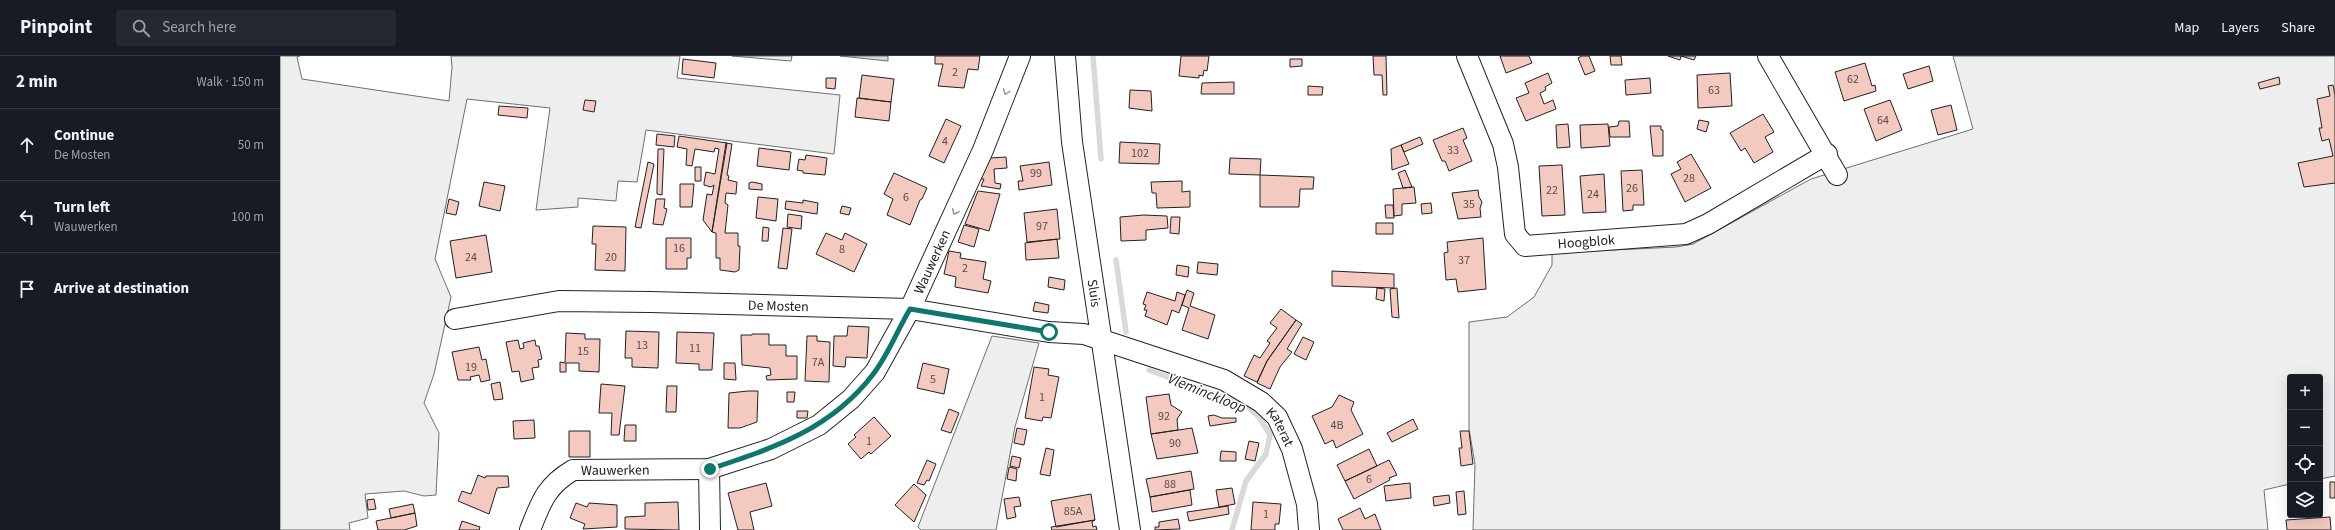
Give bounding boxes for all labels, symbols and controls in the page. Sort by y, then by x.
search box [116,10,396,46]
text: Pinpoint [20,14,92,41]
icon: search [130,17,152,39]
text: Search here [162,17,236,38]
text: Map [2174,18,2199,38]
text: Layers [2221,18,2259,38]
text: Share [2281,18,2315,38]
house number: 2 [952,64,958,81]
text: 2 min [16,70,57,94]
house number: 62 [1847,71,1859,88]
text: Walk · 150 m [196,73,264,91]
house number: 63 [1708,82,1720,99]
one-way arrow [1002,89,1010,96]
house number: 64 [1877,112,1889,129]
text: Continue [54,125,114,146]
house number: 4 [942,133,948,150]
icon: ahead [16,134,38,156]
text: 50 m [238,136,264,154]
house number: 33 [1447,142,1459,159]
house number: 102 [1131,145,1149,162]
text: De Mosten [54,146,110,164]
house number: 99 [1030,165,1042,182]
house number: 28 [1683,170,1695,187]
house number: 26 [1626,180,1638,197]
house number: 22 [1546,182,1558,199]
house number: 24 [1587,186,1599,203]
house number: 6 [903,189,909,206]
house number: 35 [1463,196,1475,213]
text: Turn left [54,197,110,218]
icon: left [16,206,38,228]
text: 100 m [231,208,264,226]
one-way arrow [952,208,960,215]
text: Wauwerken [54,218,118,236]
house number: 97 [1036,218,1048,235]
street label: Wauwerken [909,227,956,297]
street label: Hoogblok [1557,230,1616,255]
house number: 16 [673,240,685,257]
house number: 8 [839,241,845,258]
house number: 24 [465,249,477,266]
house number: 20 [605,249,617,266]
house number: 37 [1458,252,1470,269]
house number: 2 [962,260,968,277]
icon: arrive [16,278,38,300]
text: Arrive at destination [54,278,189,299]
street label: Sluis [1082,278,1106,309]
street label: De Mosten [748,296,809,317]
route start [1040,323,1058,341]
house number: 13 [636,337,648,354]
house number: 11 [689,340,701,357]
house number: 15 [577,343,589,360]
house number: 7A [812,354,825,371]
house number: 19 [465,359,477,376]
water label: Vleminckloop [1165,368,1249,419]
house number: 5 [930,371,936,388]
map controls [2287,374,2323,518]
button: + [2287,374,2323,410]
house number: 1 [1039,389,1045,406]
street label: Katerat [1261,403,1299,450]
house number: 92 [1158,408,1170,425]
button: − [2287,410,2323,446]
house number: 4B [1330,417,1344,434]
house number: 1 [866,433,872,450]
house number: 90 [1169,435,1181,452]
button: locate [2287,446,2323,482]
street label: Wauwerken [581,460,650,481]
route end [701,460,719,478]
house number: 6 [1366,471,1372,488]
house number: 88 [1164,476,1176,493]
button: layers [2287,482,2323,518]
house number: 85A [1064,503,1083,520]
house number: 1 [1263,506,1269,523]

